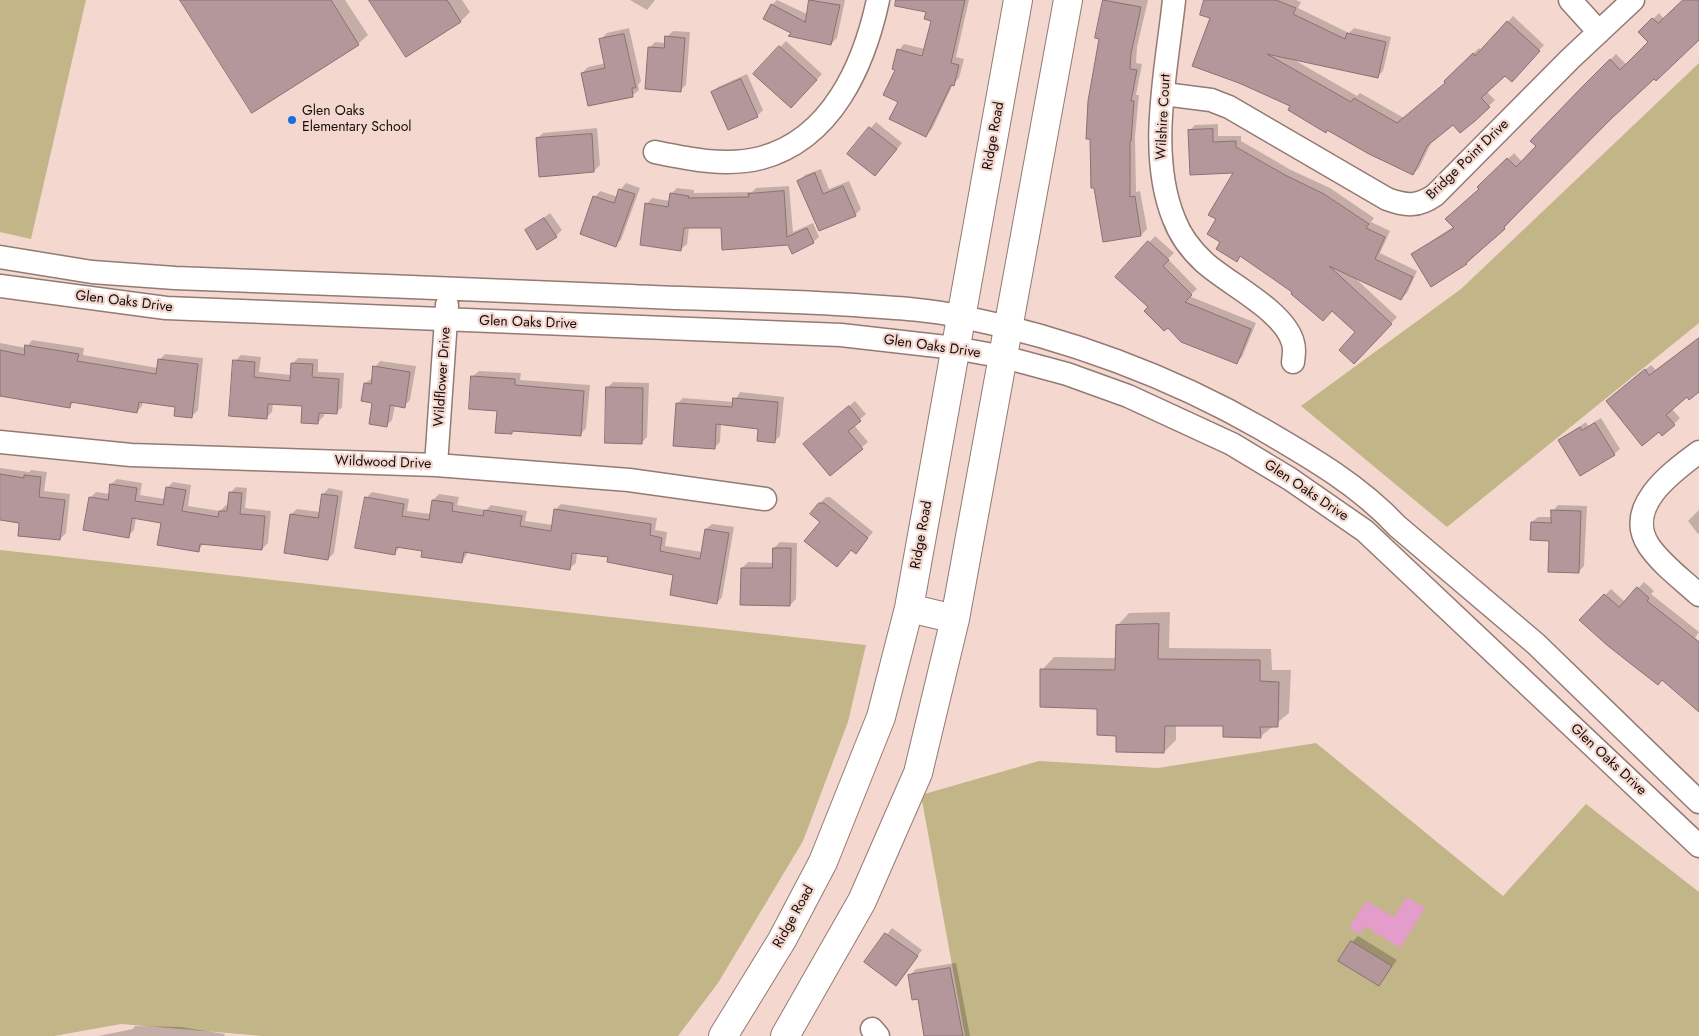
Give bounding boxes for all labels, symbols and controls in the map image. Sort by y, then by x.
street label: Wilshire Court [1153,74,1175,160]
street label: Ridge Road [980,101,1008,171]
place label: Glen Oaks Elementary School [302,104,412,136]
marker: Glen Oaks Elementary School [286,114,298,126]
street label: Bridge Point Drive [1423,116,1513,204]
street label: Glen Oaks Drive [74,288,174,316]
street label: Glen Oaks Drive [479,313,577,333]
street label: Wildflower Drive [431,327,455,427]
street label: Glen Oaks Drive [882,332,982,362]
street label: Wildwood Drive [334,453,432,473]
street label: Glen Oaks Drive [1261,457,1351,525]
street label: Ridge Road [908,500,936,570]
street label: Glen Oaks Drive [1567,721,1649,799]
street label: Ridge Road [770,883,818,951]

